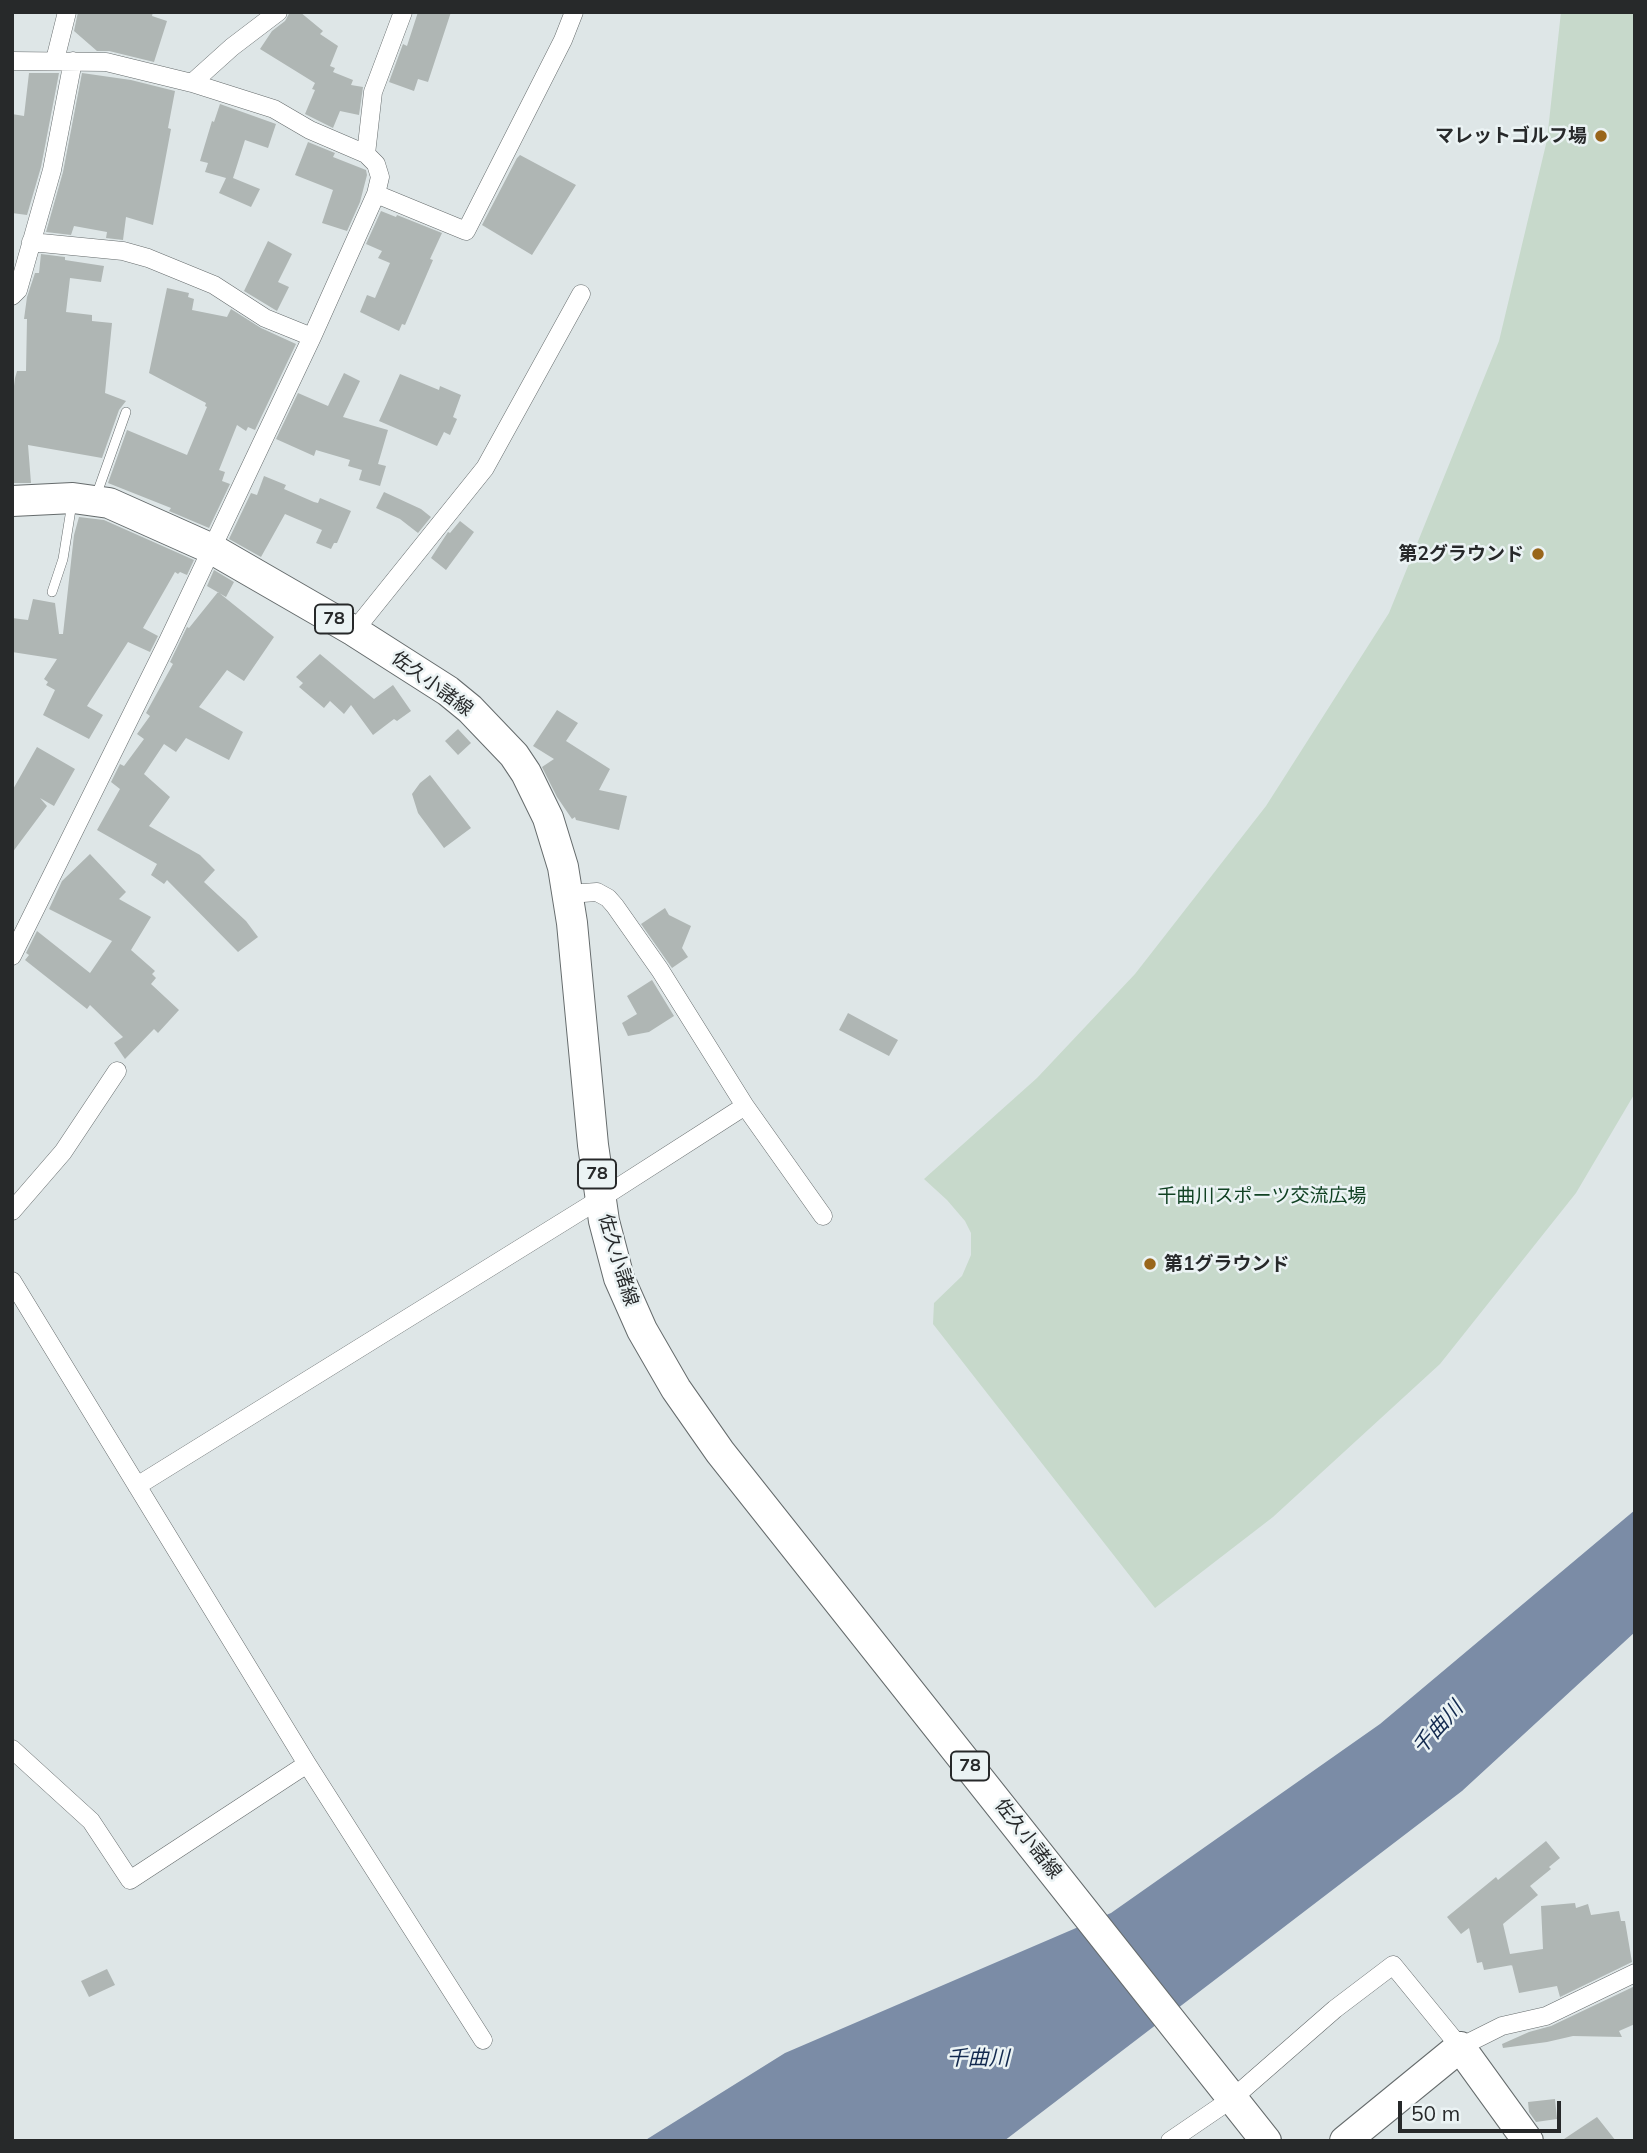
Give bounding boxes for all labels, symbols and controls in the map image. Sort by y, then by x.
place label: マレットゴルフ場 [1435,125,1587,147]
marker: マレットゴルフ場 [1593,128,1609,144]
place label: 第2グラウンド [1399,543,1524,565]
marker: 第2グラウンド [1530,546,1546,562]
road number: 78 [315,604,353,634]
street label: 佐久小諸線 [387,647,477,721]
road number: 78 [578,1160,616,1189]
park label: 千曲川スポーツ交流広場 [1158,1185,1366,1207]
street label: 佐久小諸線 [593,1211,643,1309]
place label: 第1グラウンド [1164,1253,1289,1275]
marker: 第1グラウンド [1142,1256,1158,1272]
water label: 千曲川 [1408,1696,1468,1760]
road number: 78 [951,1751,989,1780]
street label: 佐久小諸線 [990,1795,1066,1883]
water label: 千曲川 [947,2046,1009,2072]
scale bar [1402,2086,1565,2130]
text: 50 m [1411,2100,1460,2126]

